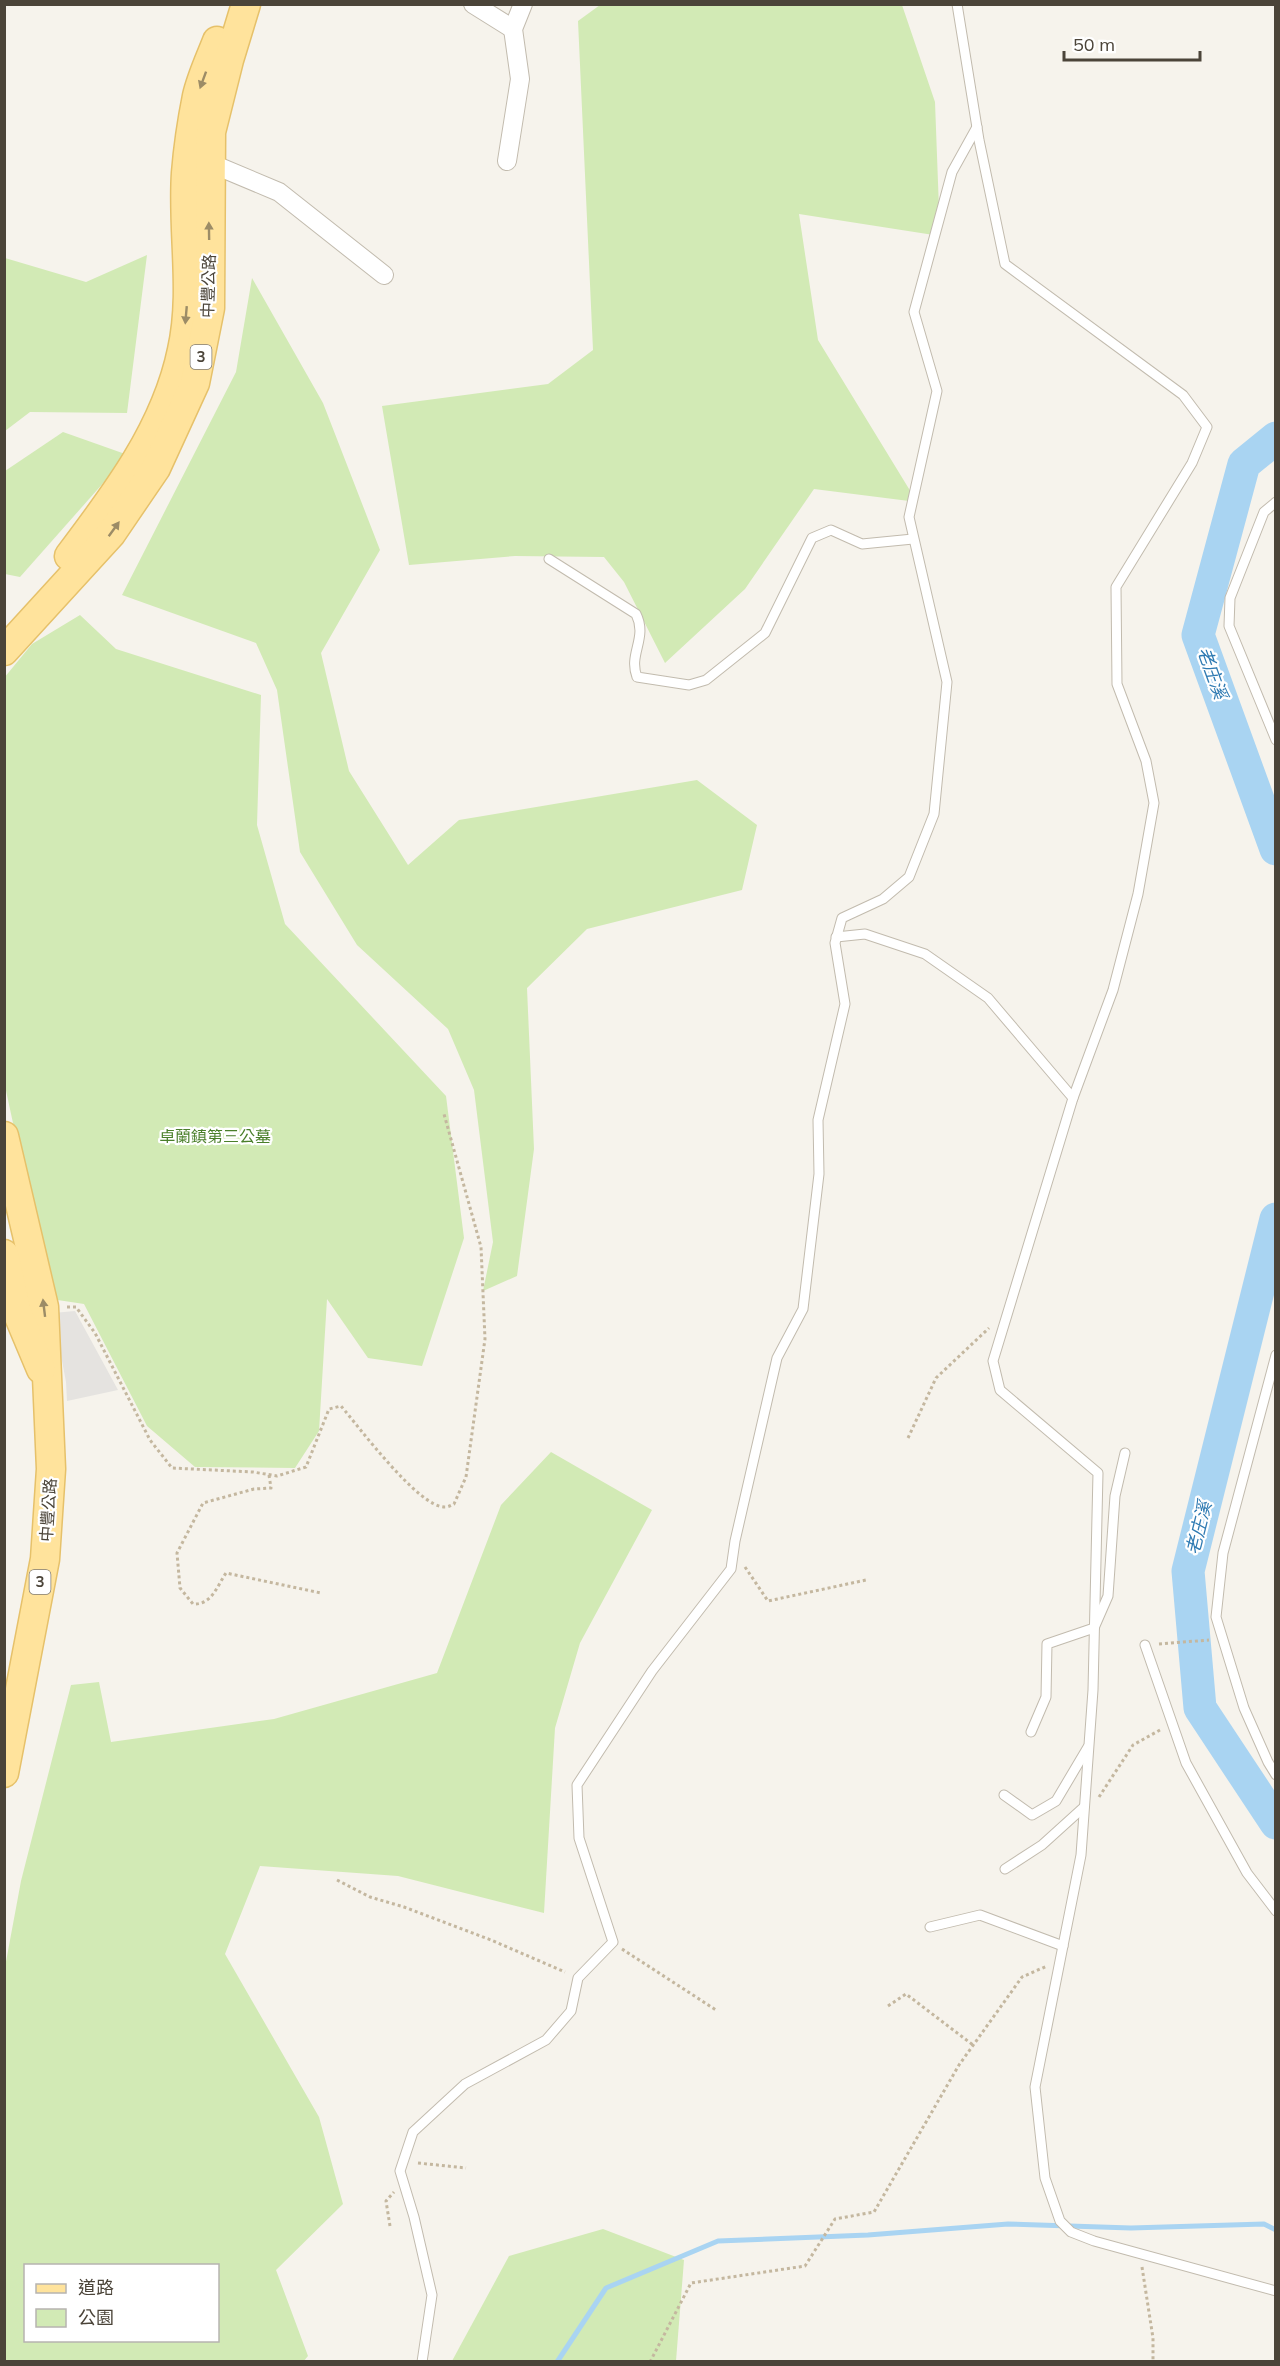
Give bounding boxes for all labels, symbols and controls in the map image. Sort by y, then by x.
scale bar [1064,24,1200,62]
text: 50 m [1073,33,1115,56]
one-way arrow [198,71,207,89]
one-way arrow [204,222,214,241]
street label: 中豐公路 [197,254,219,318]
one-way arrow [181,305,191,324]
road number: 3 [190,345,212,369]
one-way arrow [108,522,120,538]
water label: 老庄溪 [1192,644,1234,705]
park label: 卓蘭鎮第三公墓 [159,1126,271,1146]
one-way arrow [39,1298,48,1317]
street label: 中豐公路 [36,1477,60,1543]
water label: 老庄溪 [1181,1496,1217,1557]
road number: 3 [30,1570,51,1594]
legend [24,2264,219,2342]
text: 道路 [78,2276,114,2299]
text: 公園 [78,2306,114,2329]

